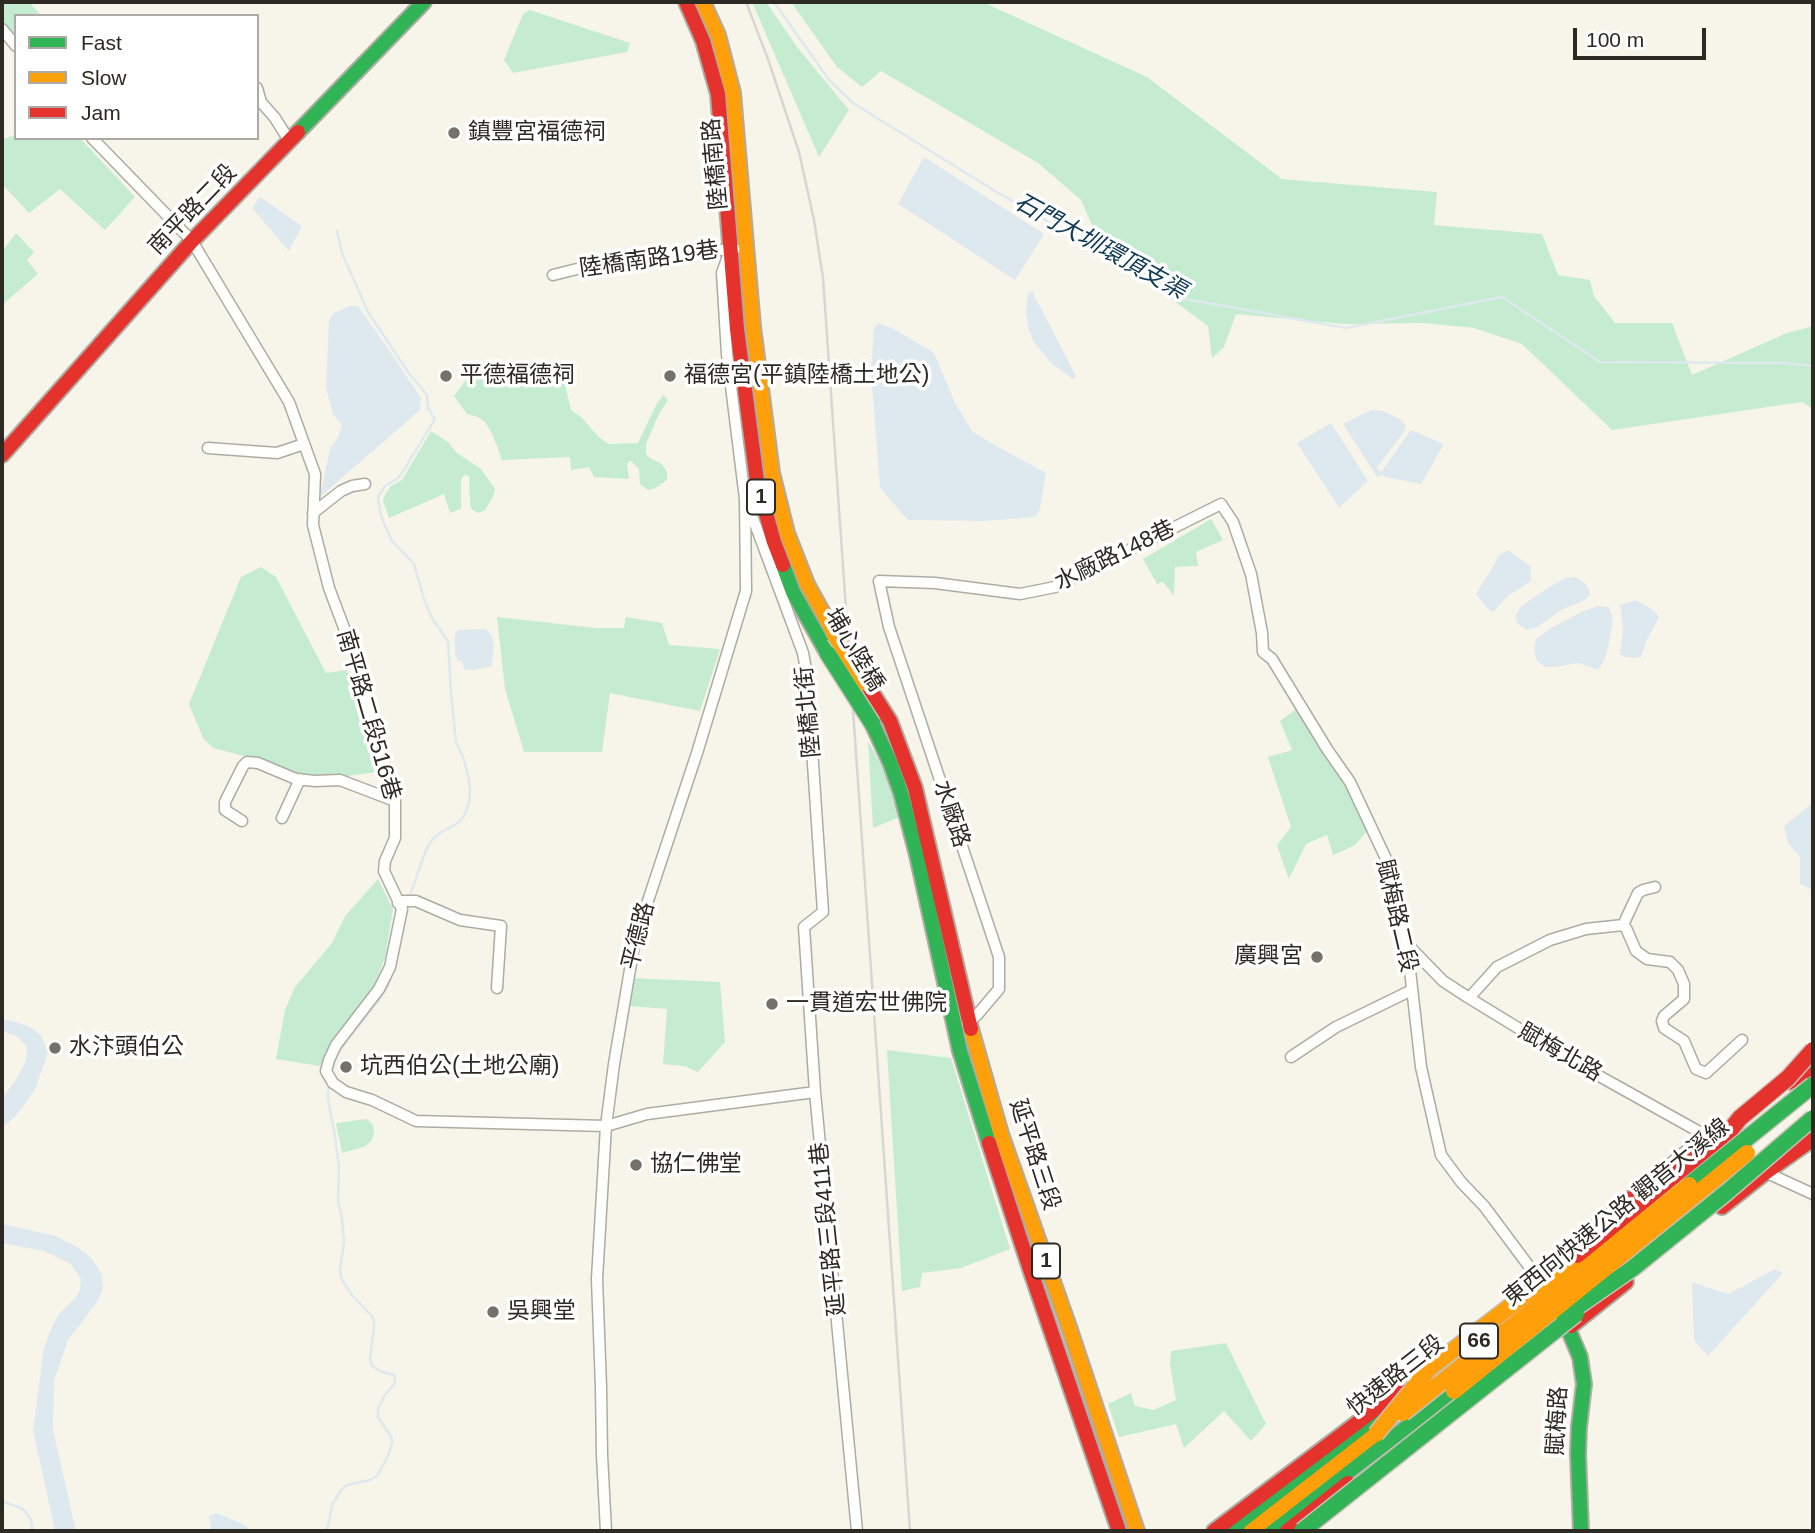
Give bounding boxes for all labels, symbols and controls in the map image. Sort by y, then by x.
legend [14,14,259,140]
scale bar [1577,14,1710,58]
text: 100 m [1586,28,1644,51]
text: Fast [81,31,122,54]
text: Slow [81,66,127,89]
text: Jam [81,101,121,124]
street label: 陸橋南路 [698,117,734,211]
place label: 鎮豐宮福德祠 [468,119,606,147]
marker: 鎮豐宮福德祠 [446,125,462,141]
street label: 南平路二段 [143,159,243,261]
water label: 石門大圳環頂支渠 [1009,188,1191,306]
street label: 陸橋南路19巷 [577,237,721,283]
place label: 平德福德祠 [460,362,575,390]
place label: 福德宮(平鎮陸橋土地公) [684,362,929,390]
marker: 平德福德祠 [438,368,454,384]
marker: 福德宮(平鎮陸橋土地公) [662,368,678,384]
road number: 1 [747,480,775,514]
street label: 水廠路148巷 [1050,515,1180,597]
street label: 埔心陸橋 [818,603,890,697]
street label: 南平路二段516巷 [330,626,406,804]
street label: 陸橋北街 [791,665,827,759]
street label: 水廠路 [927,777,975,851]
street label: 賦梅路二段 [1370,857,1422,975]
street label: 平德路 [617,899,661,973]
place label: 廣興宮 [1234,943,1303,971]
marker: 廣興宮 [1309,949,1325,965]
place label: 一貫道宏世佛院 [786,990,947,1018]
marker: 一貫道宏世佛院 [764,996,780,1012]
street label: 賦梅北路 [1513,1018,1607,1088]
place label: 水汴頭伯公 [69,1034,184,1062]
marker: 水汴頭伯公 [47,1040,63,1056]
place label: 坑西伯公(土地公廟) [360,1053,559,1081]
marker: 坑西伯公(土地公廟) [338,1059,354,1075]
street label: 延平路三段 [1003,1096,1065,1214]
street label: 東西向快速公路 觀音大溪線 [1499,1113,1735,1313]
street label: 延平路三段411巷 [806,1141,852,1317]
place label: 協仁佛堂 [650,1151,742,1179]
marker: 協仁佛堂 [628,1157,644,1173]
road number: 1 [1032,1244,1060,1278]
place label: 吳興堂 [507,1298,576,1326]
marker: 吳興堂 [485,1304,501,1320]
road number: 66 [1460,1324,1498,1358]
street label: 快速路三段 [1342,1330,1450,1422]
street label: 賦梅路 [1542,1386,1574,1456]

